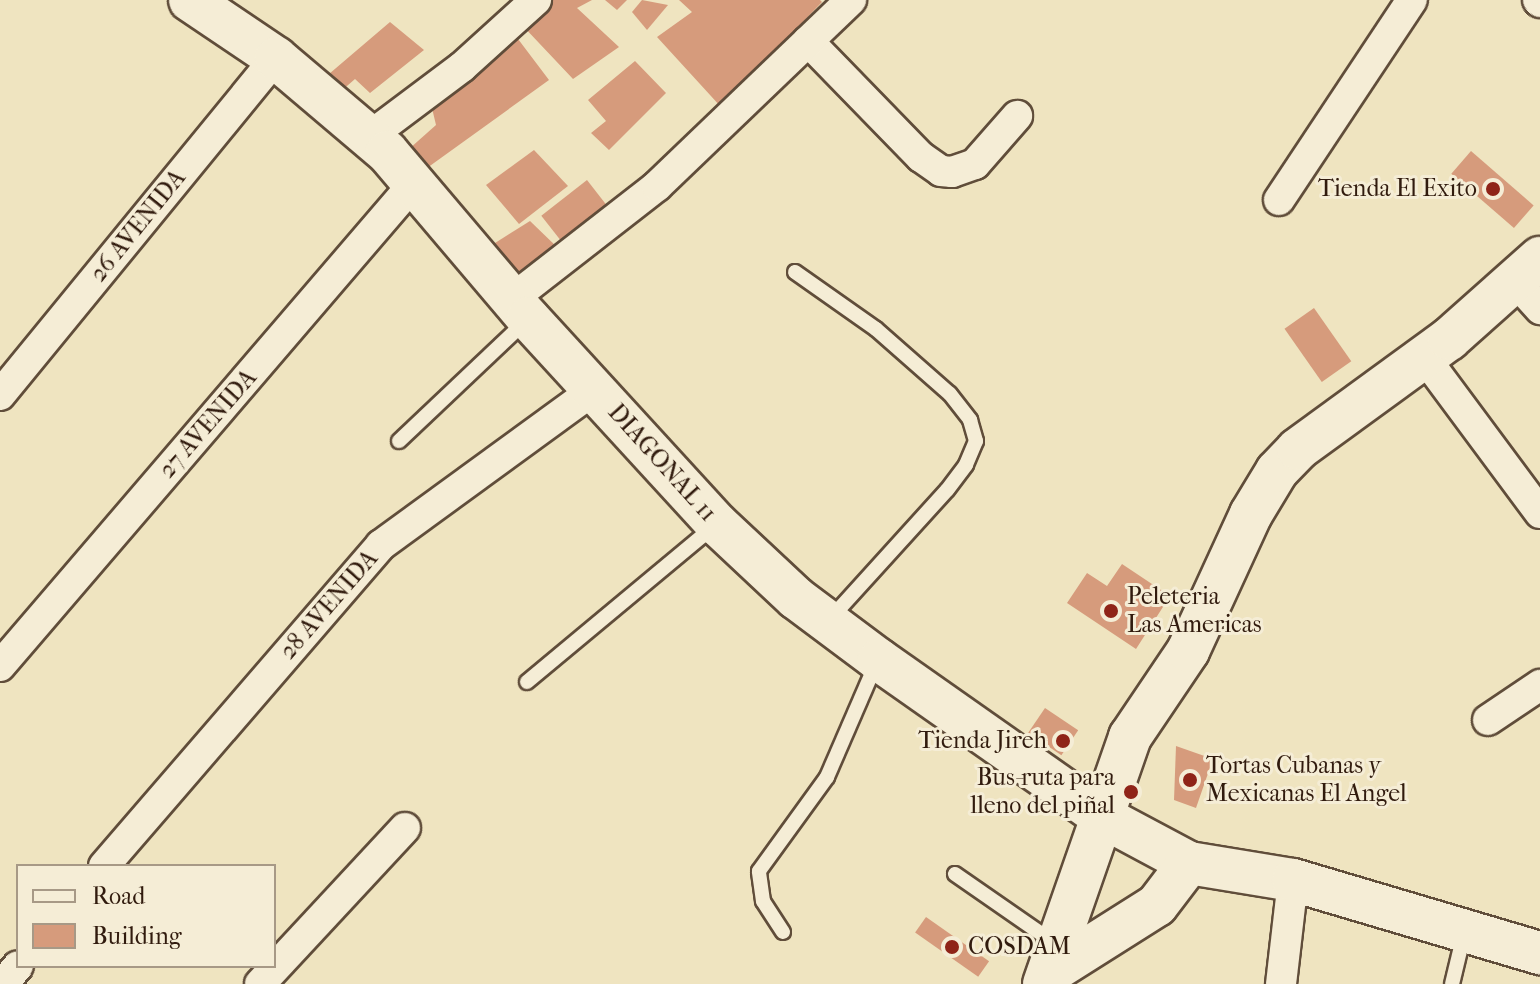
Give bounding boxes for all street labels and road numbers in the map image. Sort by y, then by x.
street label: 26 AVENIDA [84,164,192,288]
street label: 27 AVENIDA [153,364,263,484]
street label: DIAGONAL 11 [602,398,722,528]
street label: 28 AVENIDA [274,545,384,665]

